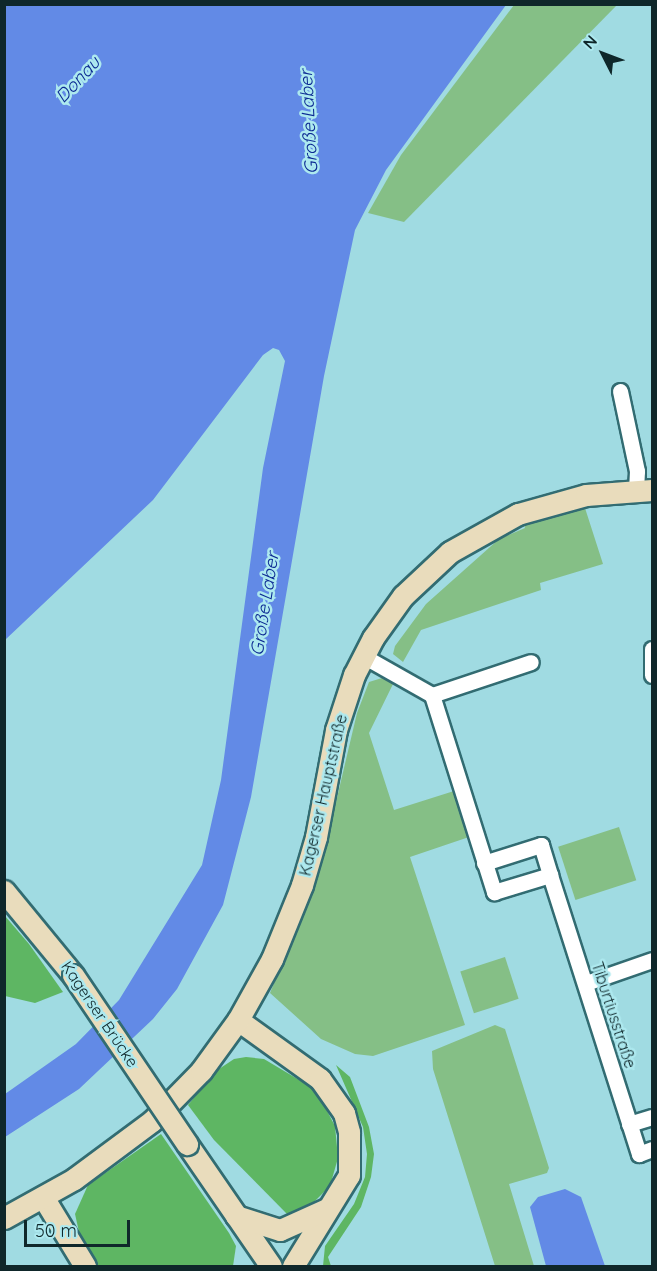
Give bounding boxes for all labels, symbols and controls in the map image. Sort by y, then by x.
north arrow [573,24,633,84]
text: N [578,31,601,53]
water label: Donau [51,52,105,108]
water label: Große Laber [295,69,323,175]
water label: Große Laber [246,551,284,657]
street label: Kagerser Hauptstraße [295,712,351,878]
street label: Kagerser Brücke [57,957,143,1071]
street label: Tiburtiusstraße [588,959,640,1071]
scale bar [27,1208,134,1246]
text: 50 m [35,1219,77,1242]

